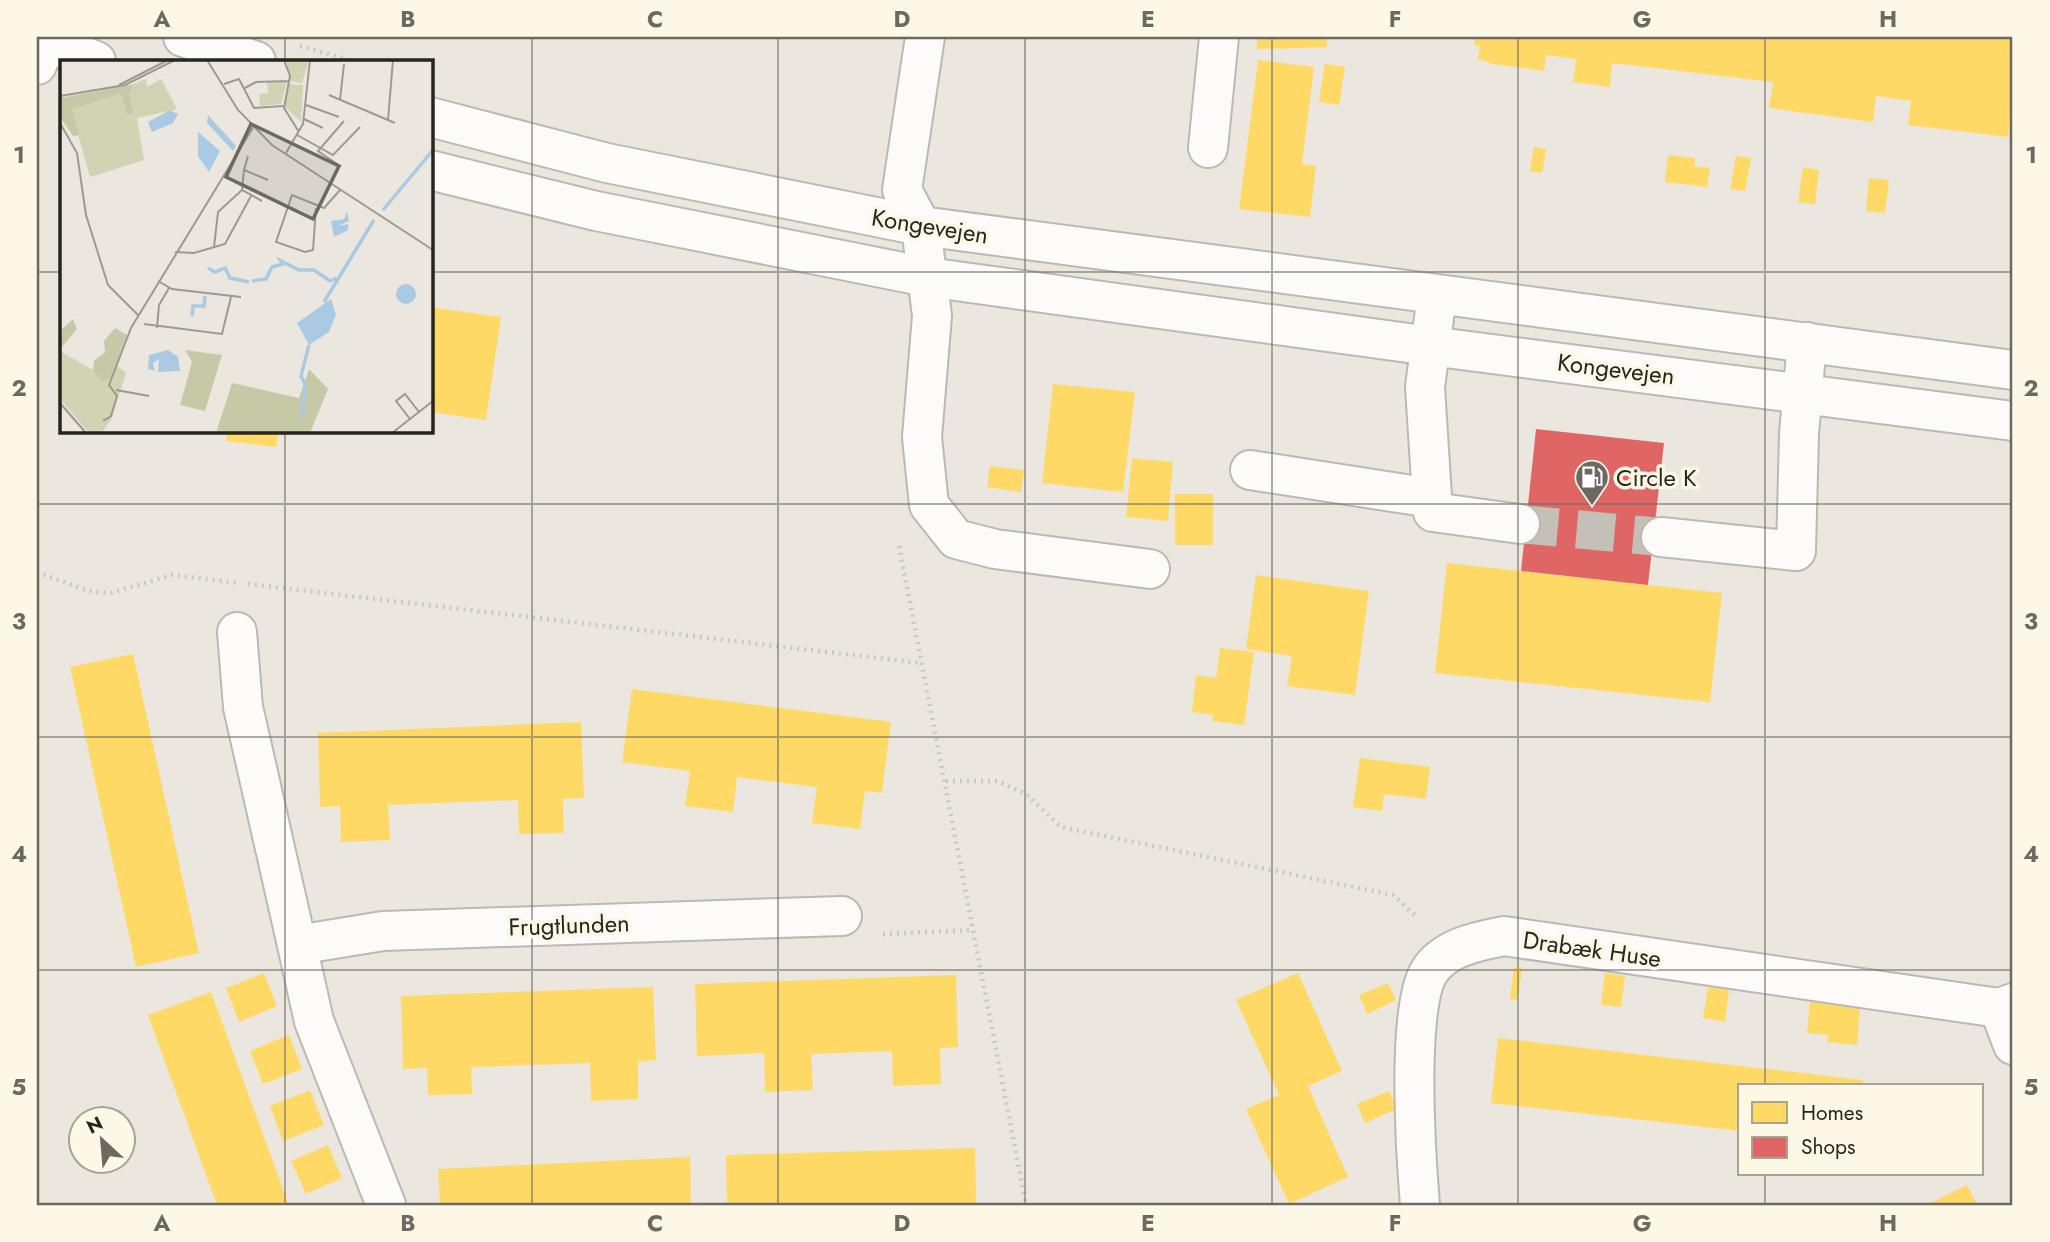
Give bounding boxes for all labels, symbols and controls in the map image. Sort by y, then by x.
text: A [153,2,171,36]
text: B [400,2,416,36]
text: C [647,2,663,36]
text: D [894,2,911,36]
text: E [1141,2,1155,36]
text: F [1389,2,1401,36]
text: G [1633,2,1651,36]
text: H [1879,2,1897,36]
inset map [60,60,432,432]
text: 1 [13,138,25,172]
text: 1 [2025,138,2037,172]
street label: Kongevejen [869,200,991,252]
street label: Kongevejen [1555,344,1677,394]
text: 2 [11,371,27,405]
text: 2 [2023,371,2039,405]
fuel station icon: Circle K [1573,458,1611,507]
place label: Circle K [1616,460,1697,495]
text: 3 [12,604,26,638]
text: 3 [2024,604,2038,638]
text: 4 [11,837,27,871]
text: 4 [2023,837,2039,871]
street label: Frugtlunden [508,905,630,945]
street label: Drabæk Huse [1521,922,1663,976]
text: 5 [12,1070,26,1104]
text: 5 [2024,1070,2038,1104]
legend [1738,1084,1983,1176]
text: Homes [1801,1098,1863,1128]
north arrow [66,1106,136,1176]
text: N [82,1110,107,1141]
text: Shops [1801,1132,1855,1162]
text: A [153,1206,171,1240]
text: B [400,1206,416,1240]
text: C [647,1206,663,1240]
text: D [894,1206,911,1240]
text: E [1141,1206,1155,1240]
text: F [1389,1206,1401,1240]
text: G [1633,1206,1651,1240]
text: H [1879,1206,1897,1240]

